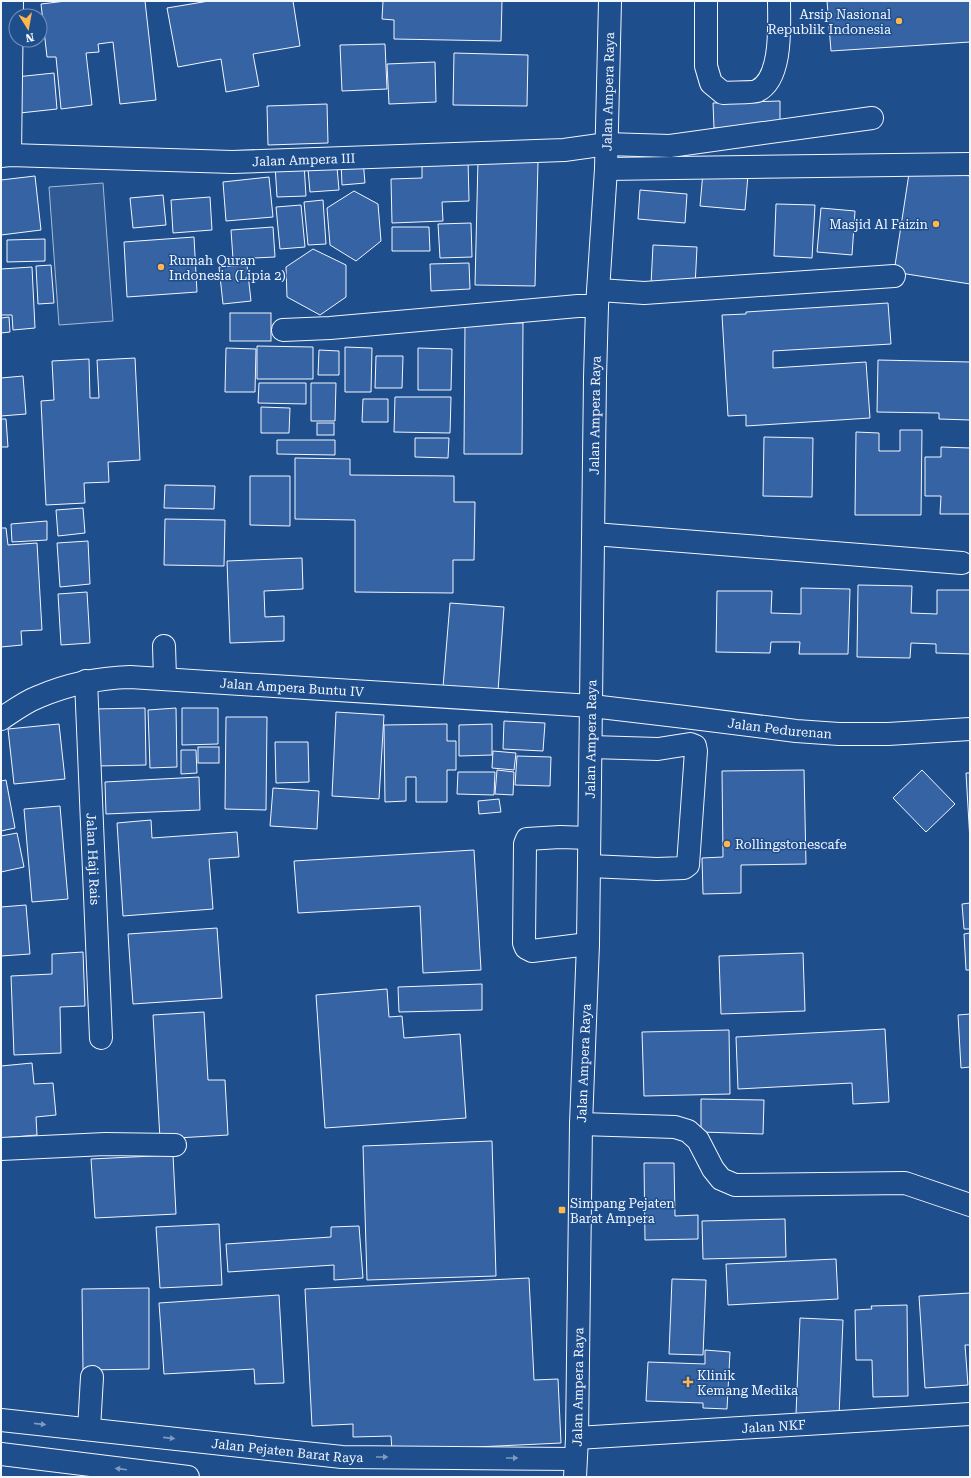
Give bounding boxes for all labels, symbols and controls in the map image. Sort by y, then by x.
place label: Arsip Nasional Republik Indonesia [768,7,891,37]
north arrow [8,8,48,48]
marker: Arsip Nasional Republik Indonesia [894,16,904,26]
text: N [24,30,35,45]
street label: Jalan Ampera Raya [599,32,617,151]
street label: Jalan Ampera III [252,150,356,169]
place label: Masjid Al Faizin [829,217,929,232]
marker: Masjid Al Faizin [931,219,941,229]
place label: Rumah Quran Indonesia (Lipia 2) [169,253,286,283]
marker: Rumah Quran Indonesia (Lipia 2) [156,262,166,272]
street label: Jalan Ampera Raya [586,355,603,475]
street label: Jalan Ampera Buntu IV [219,675,364,699]
street label: Jalan Ampera Raya [582,680,599,799]
street label: Jalan Pedurenan [727,715,833,741]
street label: Jalan Haji Rais [84,812,103,905]
place label: Rollingstonescafe [735,837,847,852]
marker: Rollingstonescafe [722,839,732,849]
street label: Jalan Ampera Raya [574,1003,593,1123]
place label: Simpang Pejaten Barat Ampera [570,1196,675,1226]
marker: Simpang Pejaten Barat Ampera [557,1205,567,1215]
street label: Jalan Ampera Raya [569,1327,586,1447]
place label: Klinik Kemang Medika [697,1368,798,1398]
marker: Klinik Kemang Medika [682,1376,694,1388]
street label: Jalan NKF [741,1417,806,1435]
one-way arrow [34,1421,46,1427]
one-way arrow [163,1434,175,1441]
street label: Jalan Pejaten Barat Raya [211,1435,363,1465]
one-way arrow [376,1454,389,1460]
one-way arrow [506,1455,519,1461]
one-way arrow [115,1466,127,1472]

